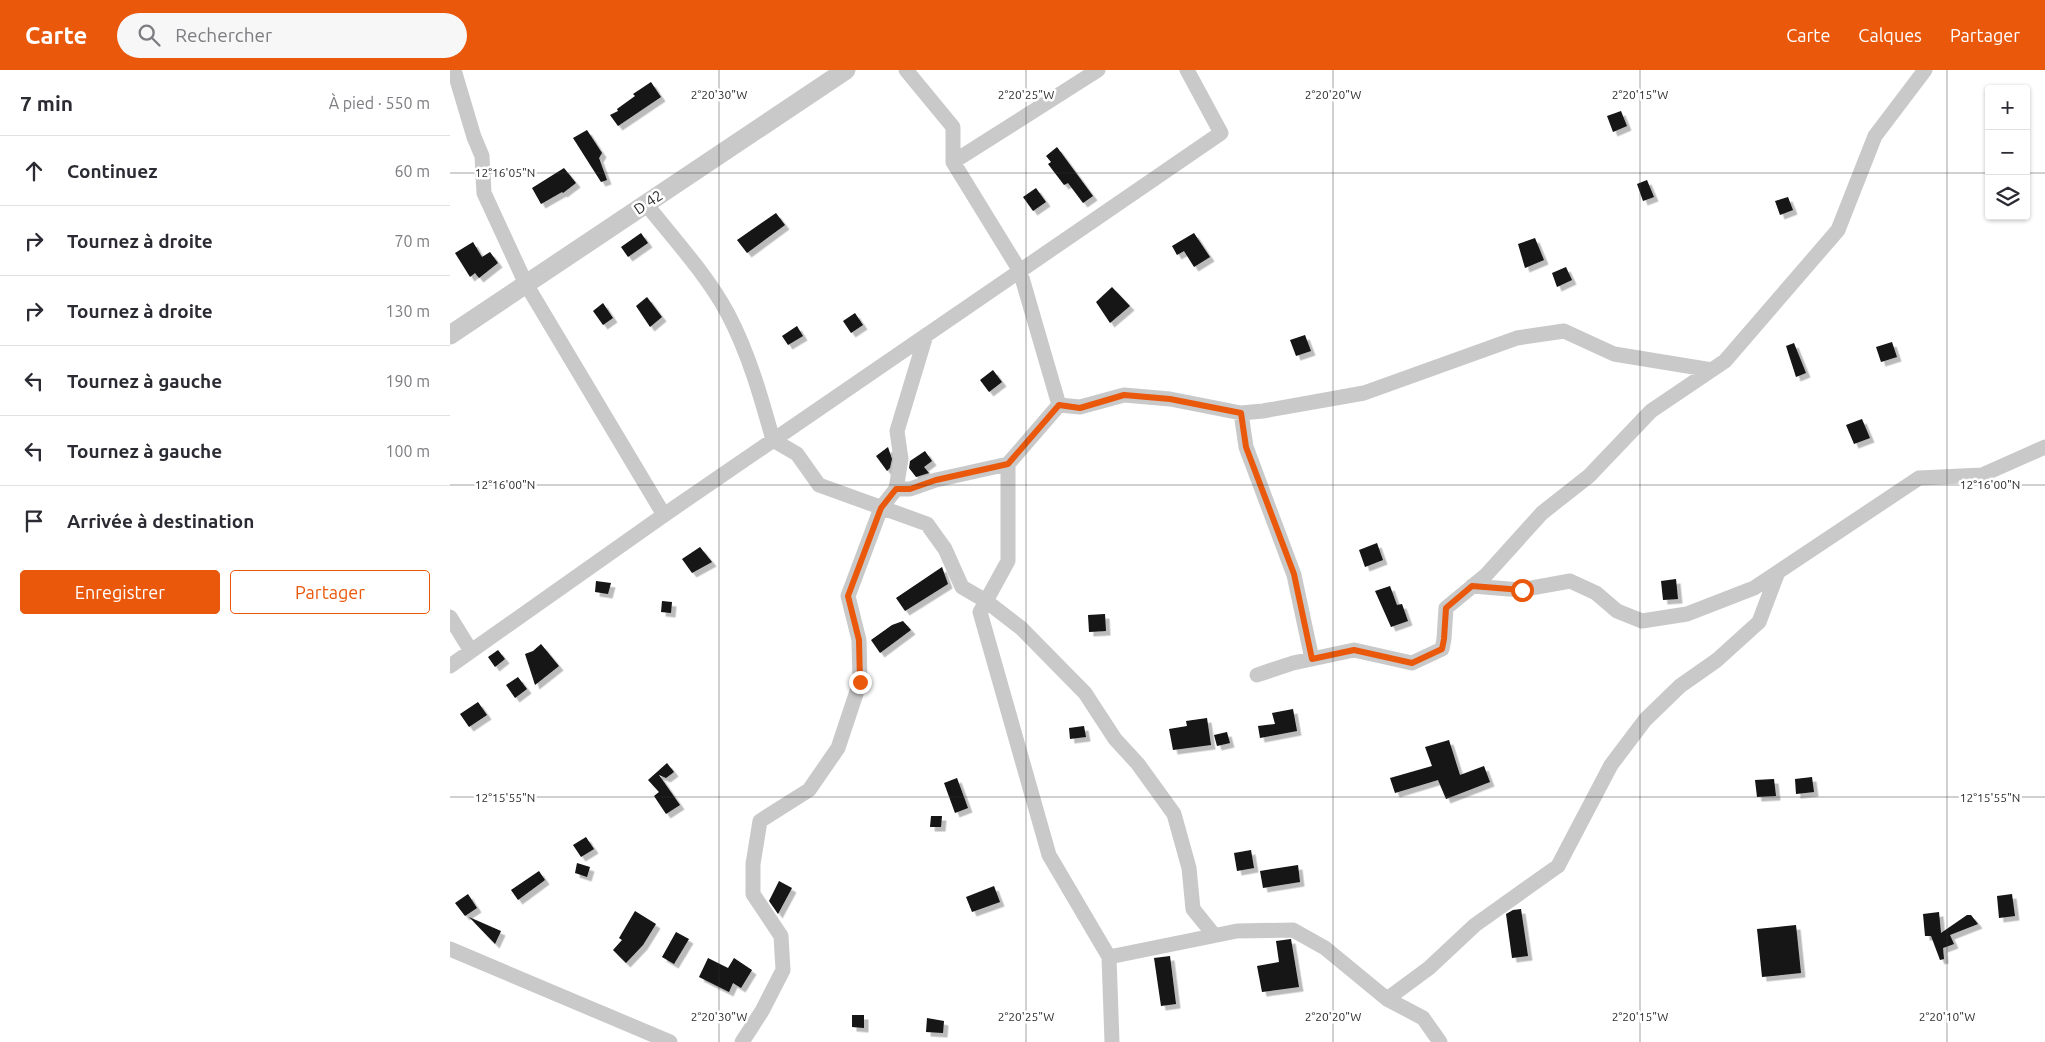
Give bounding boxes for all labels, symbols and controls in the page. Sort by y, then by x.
search box [117,13,467,58]
icon: search [135,21,163,49]
text: Carte [25,22,87,49]
text: Rechercher [175,24,272,46]
text: Carte [1786,25,1830,45]
text: Calques [1858,25,1922,45]
text: Partager [1950,25,2020,45]
map controls [1985,85,2030,220]
button: + [1985,85,2030,130]
text: 2°20'30"W [691,88,747,101]
text: 2°20'25"W [998,88,1054,101]
text: 2°20'20"W [1305,88,1361,101]
text: 2°20'15"W [1612,88,1668,101]
text: 7 min [20,91,73,115]
text: À pied · 550 m [329,94,430,112]
button: − [1985,130,2030,175]
icon: ahead [20,157,48,185]
text: Continuez [67,160,157,182]
text: 60 m [394,162,430,180]
text: 12°16'05"N [475,166,535,179]
button: layers [1985,175,2030,220]
street label: D 42 [630,186,666,218]
icon: right [20,227,48,255]
text: Tournez à droite [67,230,213,252]
text: 70 m [394,232,430,250]
icon: right [20,297,48,325]
text: Tournez à droite [67,300,213,322]
text: 130 m [385,302,430,320]
icon: left [20,367,48,395]
text: Tournez à gauche [67,370,222,392]
text: 190 m [385,372,430,390]
icon: left [20,437,48,465]
text: Tournez à gauche [67,440,222,462]
text: 100 m [385,442,430,460]
text: 12°16'00"N [475,478,535,491]
text: 12°16'00"N [1960,478,2020,491]
icon: arrive [20,507,48,535]
text: Arrivée à destination [67,510,254,532]
button: Enregistrer [20,570,220,614]
button: Partager [230,570,430,614]
route start [1511,579,1534,602]
route end [849,671,872,694]
text: 12°15'55"N [475,791,535,804]
text: 12°15'55"N [1960,791,2020,804]
text: 2°20'30"W [691,1010,747,1023]
text: 2°20'25"W [998,1010,1054,1023]
text: 2°20'20"W [1305,1010,1361,1023]
text: 2°20'15"W [1612,1010,1668,1023]
text: 2°20'10"W [1919,1010,1975,1023]

